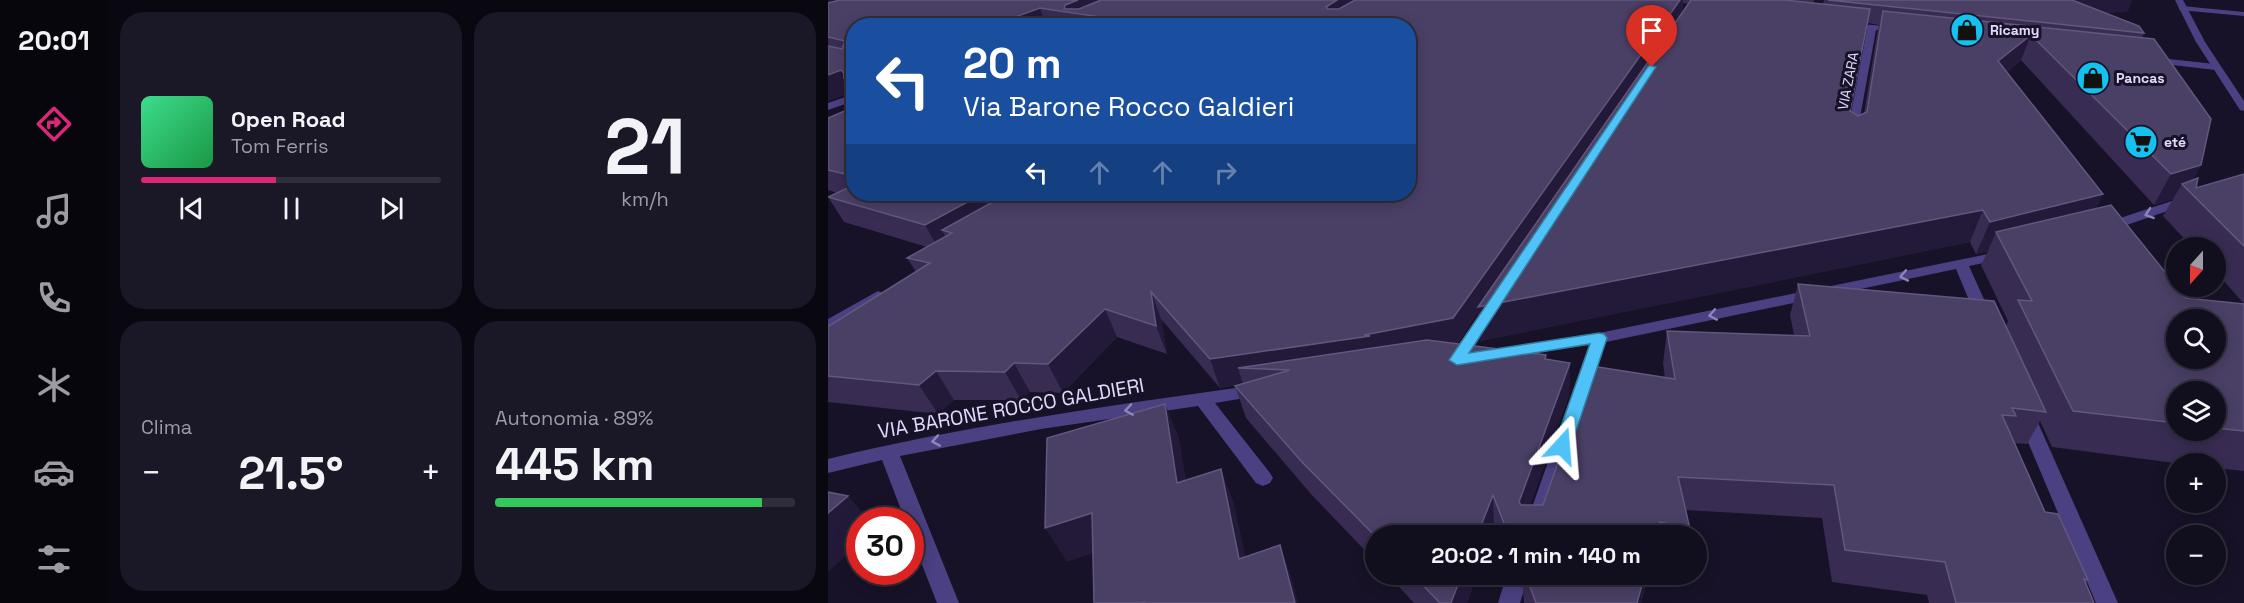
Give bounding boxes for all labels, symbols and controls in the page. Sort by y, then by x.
pin [1626,5,1677,67]
shop icon: Ricamy [1949,12,1985,48]
icon: arrive [1635,14,1668,47]
place label: Ricamy [1990,21,2039,39]
text: 20:01 [18,23,90,58]
text: 20 m [963,37,1062,90]
icon: left [864,42,942,120]
street label: VIA ZARA [1834,50,1862,112]
shop icon: Pancas [2075,60,2111,96]
place label: Pancas [2116,69,2165,87]
text: Via Barone Rocco Galdieri [963,89,1294,124]
text: 21 [604,97,686,197]
icon: directions [33,103,75,145]
text: Open Road [231,105,346,133]
supermarket icon: eté [2123,124,2159,160]
text: Tom Ferris [231,133,329,159]
place label: eté [2164,133,2186,151]
icon: left [1020,156,1053,189]
icon: ahead [1083,156,1116,189]
icon: ahead [1146,156,1179,189]
icon: right [1209,156,1242,189]
text: km/h [621,186,669,212]
icon: music [33,190,75,232]
icon: previous [175,192,208,225]
icon: pause [275,192,308,225]
icon: next [375,192,408,225]
one-way arrow [2144,206,2155,219]
north arrow [2166,237,2226,297]
map controls [2166,237,2226,585]
one-way arrow [1899,269,1909,282]
icon: phone [33,277,75,319]
one-way arrow [1708,307,1718,320]
button: search [2166,309,2226,369]
icon: climate [33,364,75,406]
street label: VIA BARONE ROCCO GALDIERI [876,372,1146,444]
button: layers [2166,381,2226,441]
one-way arrow [1124,404,1134,416]
text: Autonomia · 89% [495,405,653,431]
text: Clima [141,414,192,440]
position arrow [1530,414,1594,478]
one-way arrow [932,434,942,447]
text: 445 km [495,436,654,493]
text: 21.5° [238,445,344,502]
icon: car [33,451,75,493]
text: − [141,452,161,494]
text: + [421,452,441,494]
button: + [2166,453,2226,513]
speed limit sign: 30 [846,507,924,585]
button: − [2166,525,2226,585]
icon: filters [33,538,75,580]
text: 20:02 · 1 min · 140 m [1431,541,1641,569]

